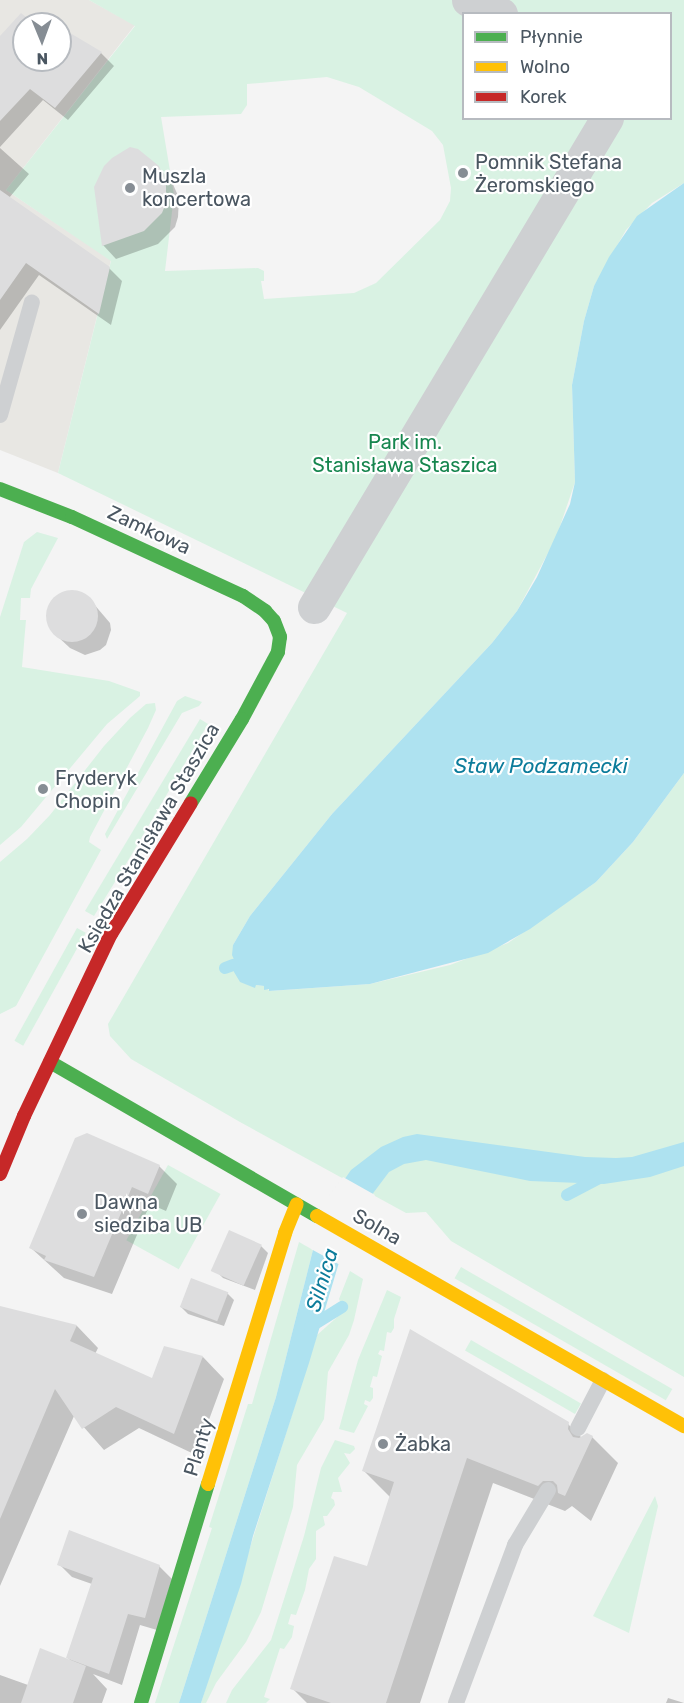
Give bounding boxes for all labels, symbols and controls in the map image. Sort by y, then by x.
north arrow [12,12,72,72]
legend [462,12,672,120]
text: Płynnie [520,26,583,48]
text: N [36,49,48,68]
text: Wolno [520,56,570,78]
text: Korek [520,86,567,108]
place label: Pomnik Stefana Żeromskiego [475,150,622,197]
place label: Muszla koncertowa [142,164,251,211]
marker: Pomnik Stefana Żeromskiego [456,166,470,180]
marker: Muszla koncertowa [123,181,137,195]
park label: Park im. Stanisława Staszica [312,430,498,477]
street label: Zamkowa [104,500,194,560]
street label: Księdza Stanisława Staszica [73,719,225,957]
water label: Staw Podzamecki [454,753,628,779]
place label: Fryderyk Chopin [55,766,137,813]
marker: Fryderyk Chopin [36,782,50,796]
place label: Dawna siedziba UB [94,1190,202,1237]
street label: Solna [349,1204,405,1250]
marker: Dawna siedziba UB [75,1207,89,1221]
water label: Silnica [300,1245,344,1315]
street label: Planty [179,1415,219,1479]
place label: Żabka [395,1432,451,1456]
marker: Żabka [376,1437,390,1451]

